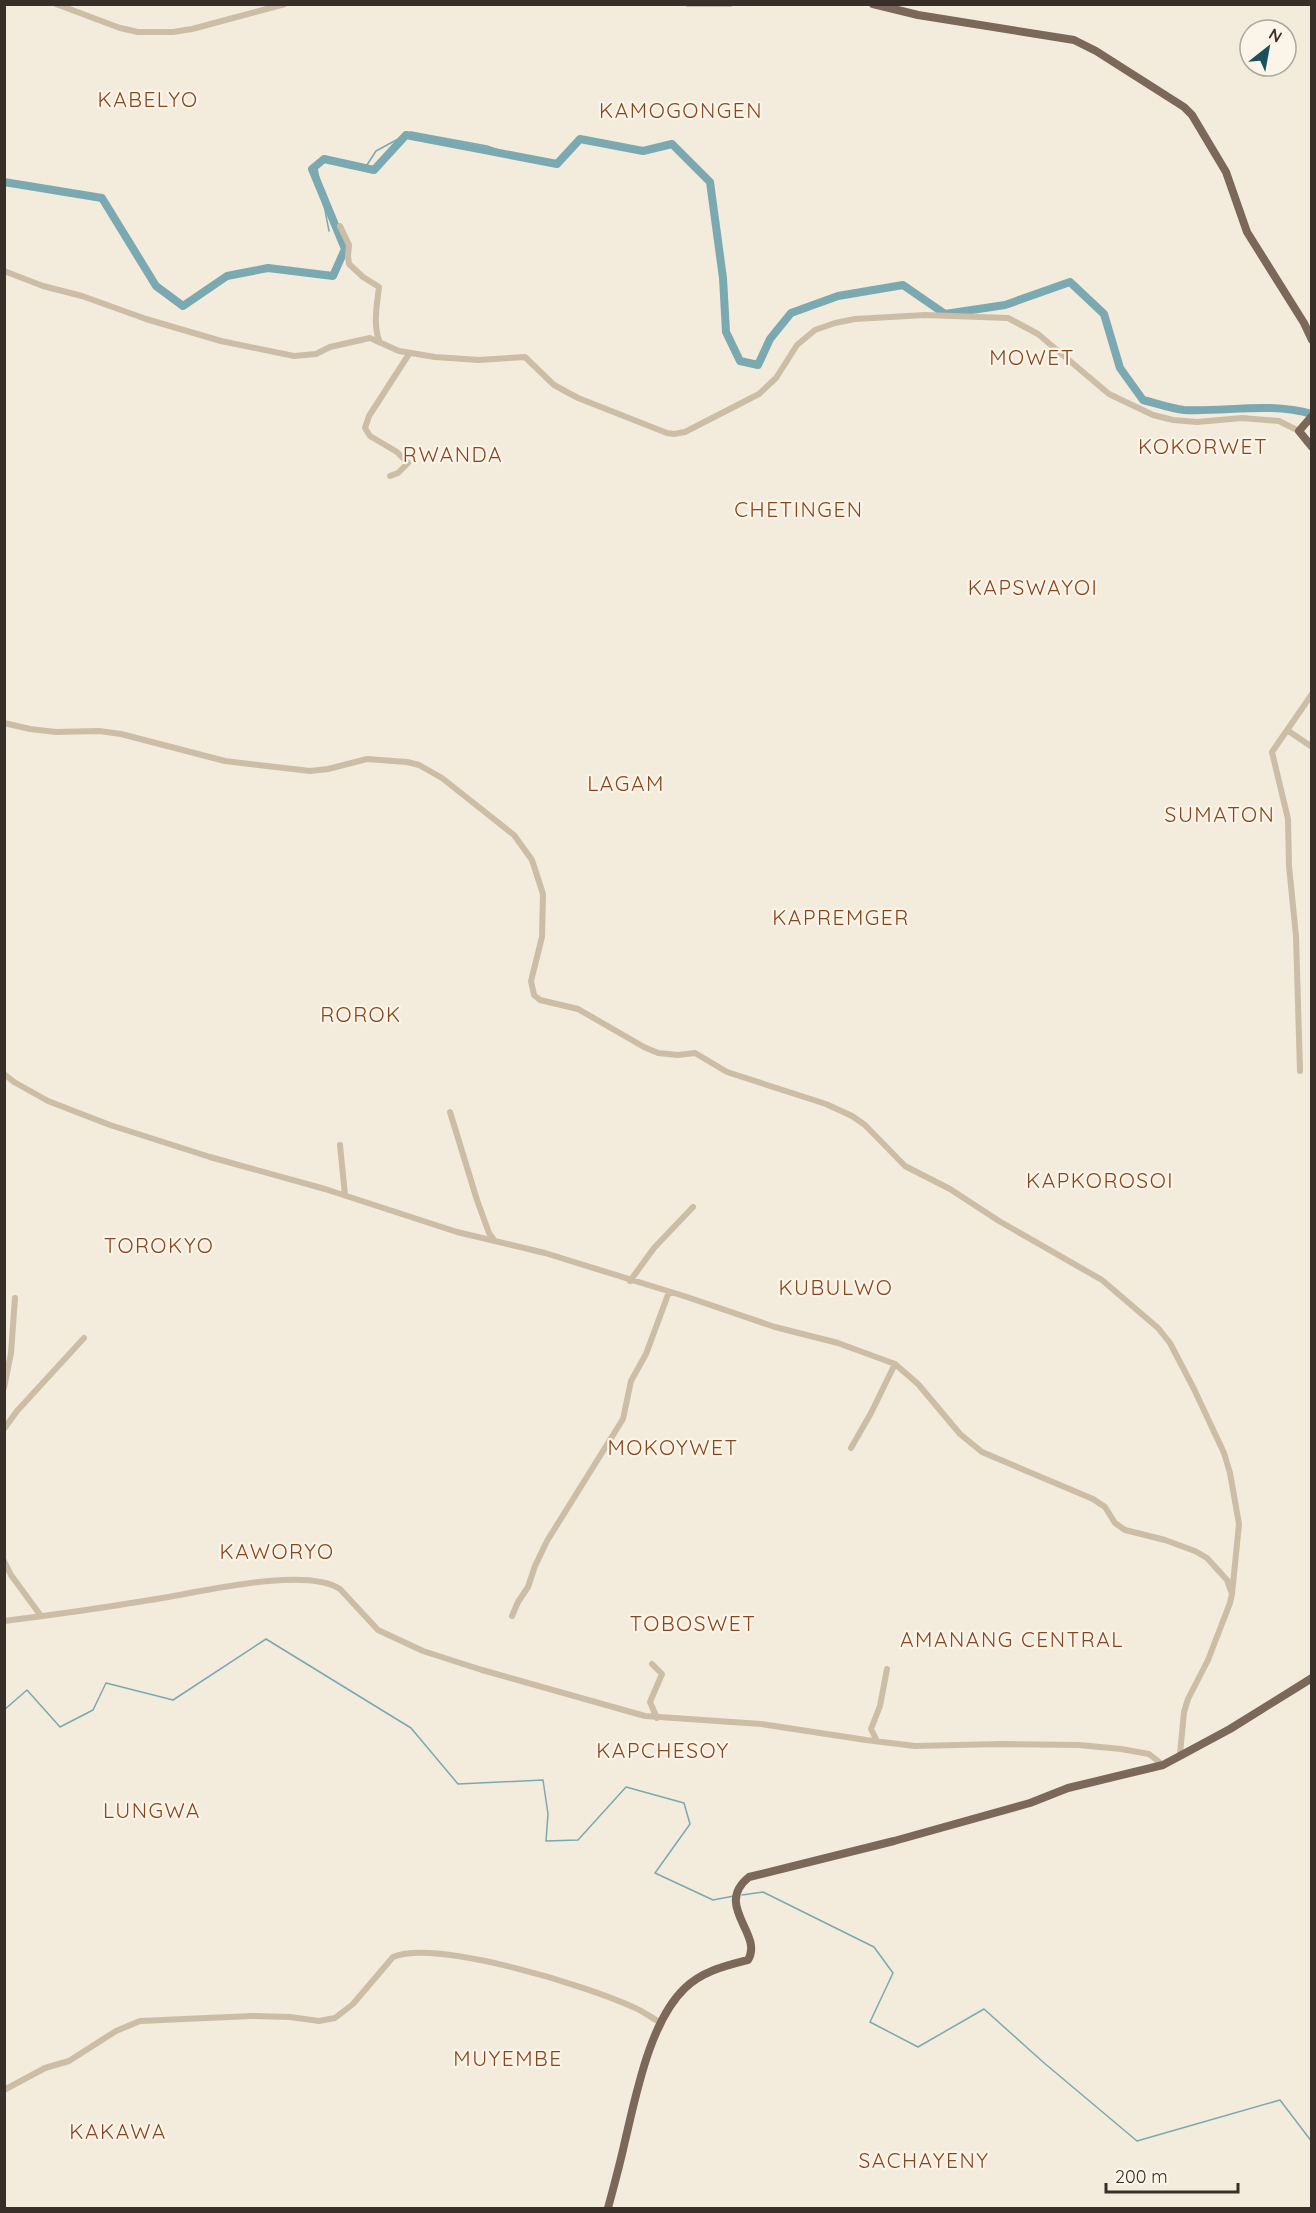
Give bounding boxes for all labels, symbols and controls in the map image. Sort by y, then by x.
north arrow [1238,18,1298,78]
text: N [1266,24,1286,47]
district label: KABELYO [97,86,199,112]
district label: KAMOGONGEN [599,97,763,123]
district label: MOWET [989,344,1075,370]
district label: KOKORWET [1138,433,1268,459]
district label: RWANDA [403,441,503,467]
district label: CHETINGEN [734,496,864,522]
district label: KAPSWAYOI [968,574,1098,600]
district label: LAGAM [587,770,665,796]
district label: SUMATON [1165,801,1275,827]
district label: KAPREMGER [772,904,910,930]
district label: ROROK [320,1001,402,1027]
district label: KAPKOROSOI [1026,1167,1174,1193]
district label: TOROKYO [104,1232,214,1258]
district label: KUBULWO [779,1274,893,1300]
district label: MOKOYWET [607,1434,739,1460]
district label: KAWORYO [220,1538,335,1564]
district label: TOBOSWET [630,1610,756,1636]
district label: AMANANG CENTRAL [900,1626,1124,1652]
district label: KAPCHESOY [596,1737,730,1763]
district label: LUNGWA [103,1797,201,1823]
district label: MUYEMBE [453,2045,563,2071]
district label: KAKAWA [69,2118,167,2144]
district label: SACHAYENY [859,2147,990,2173]
scale bar [1106,2156,1238,2194]
text: 200 m [1115,2165,1168,2188]

